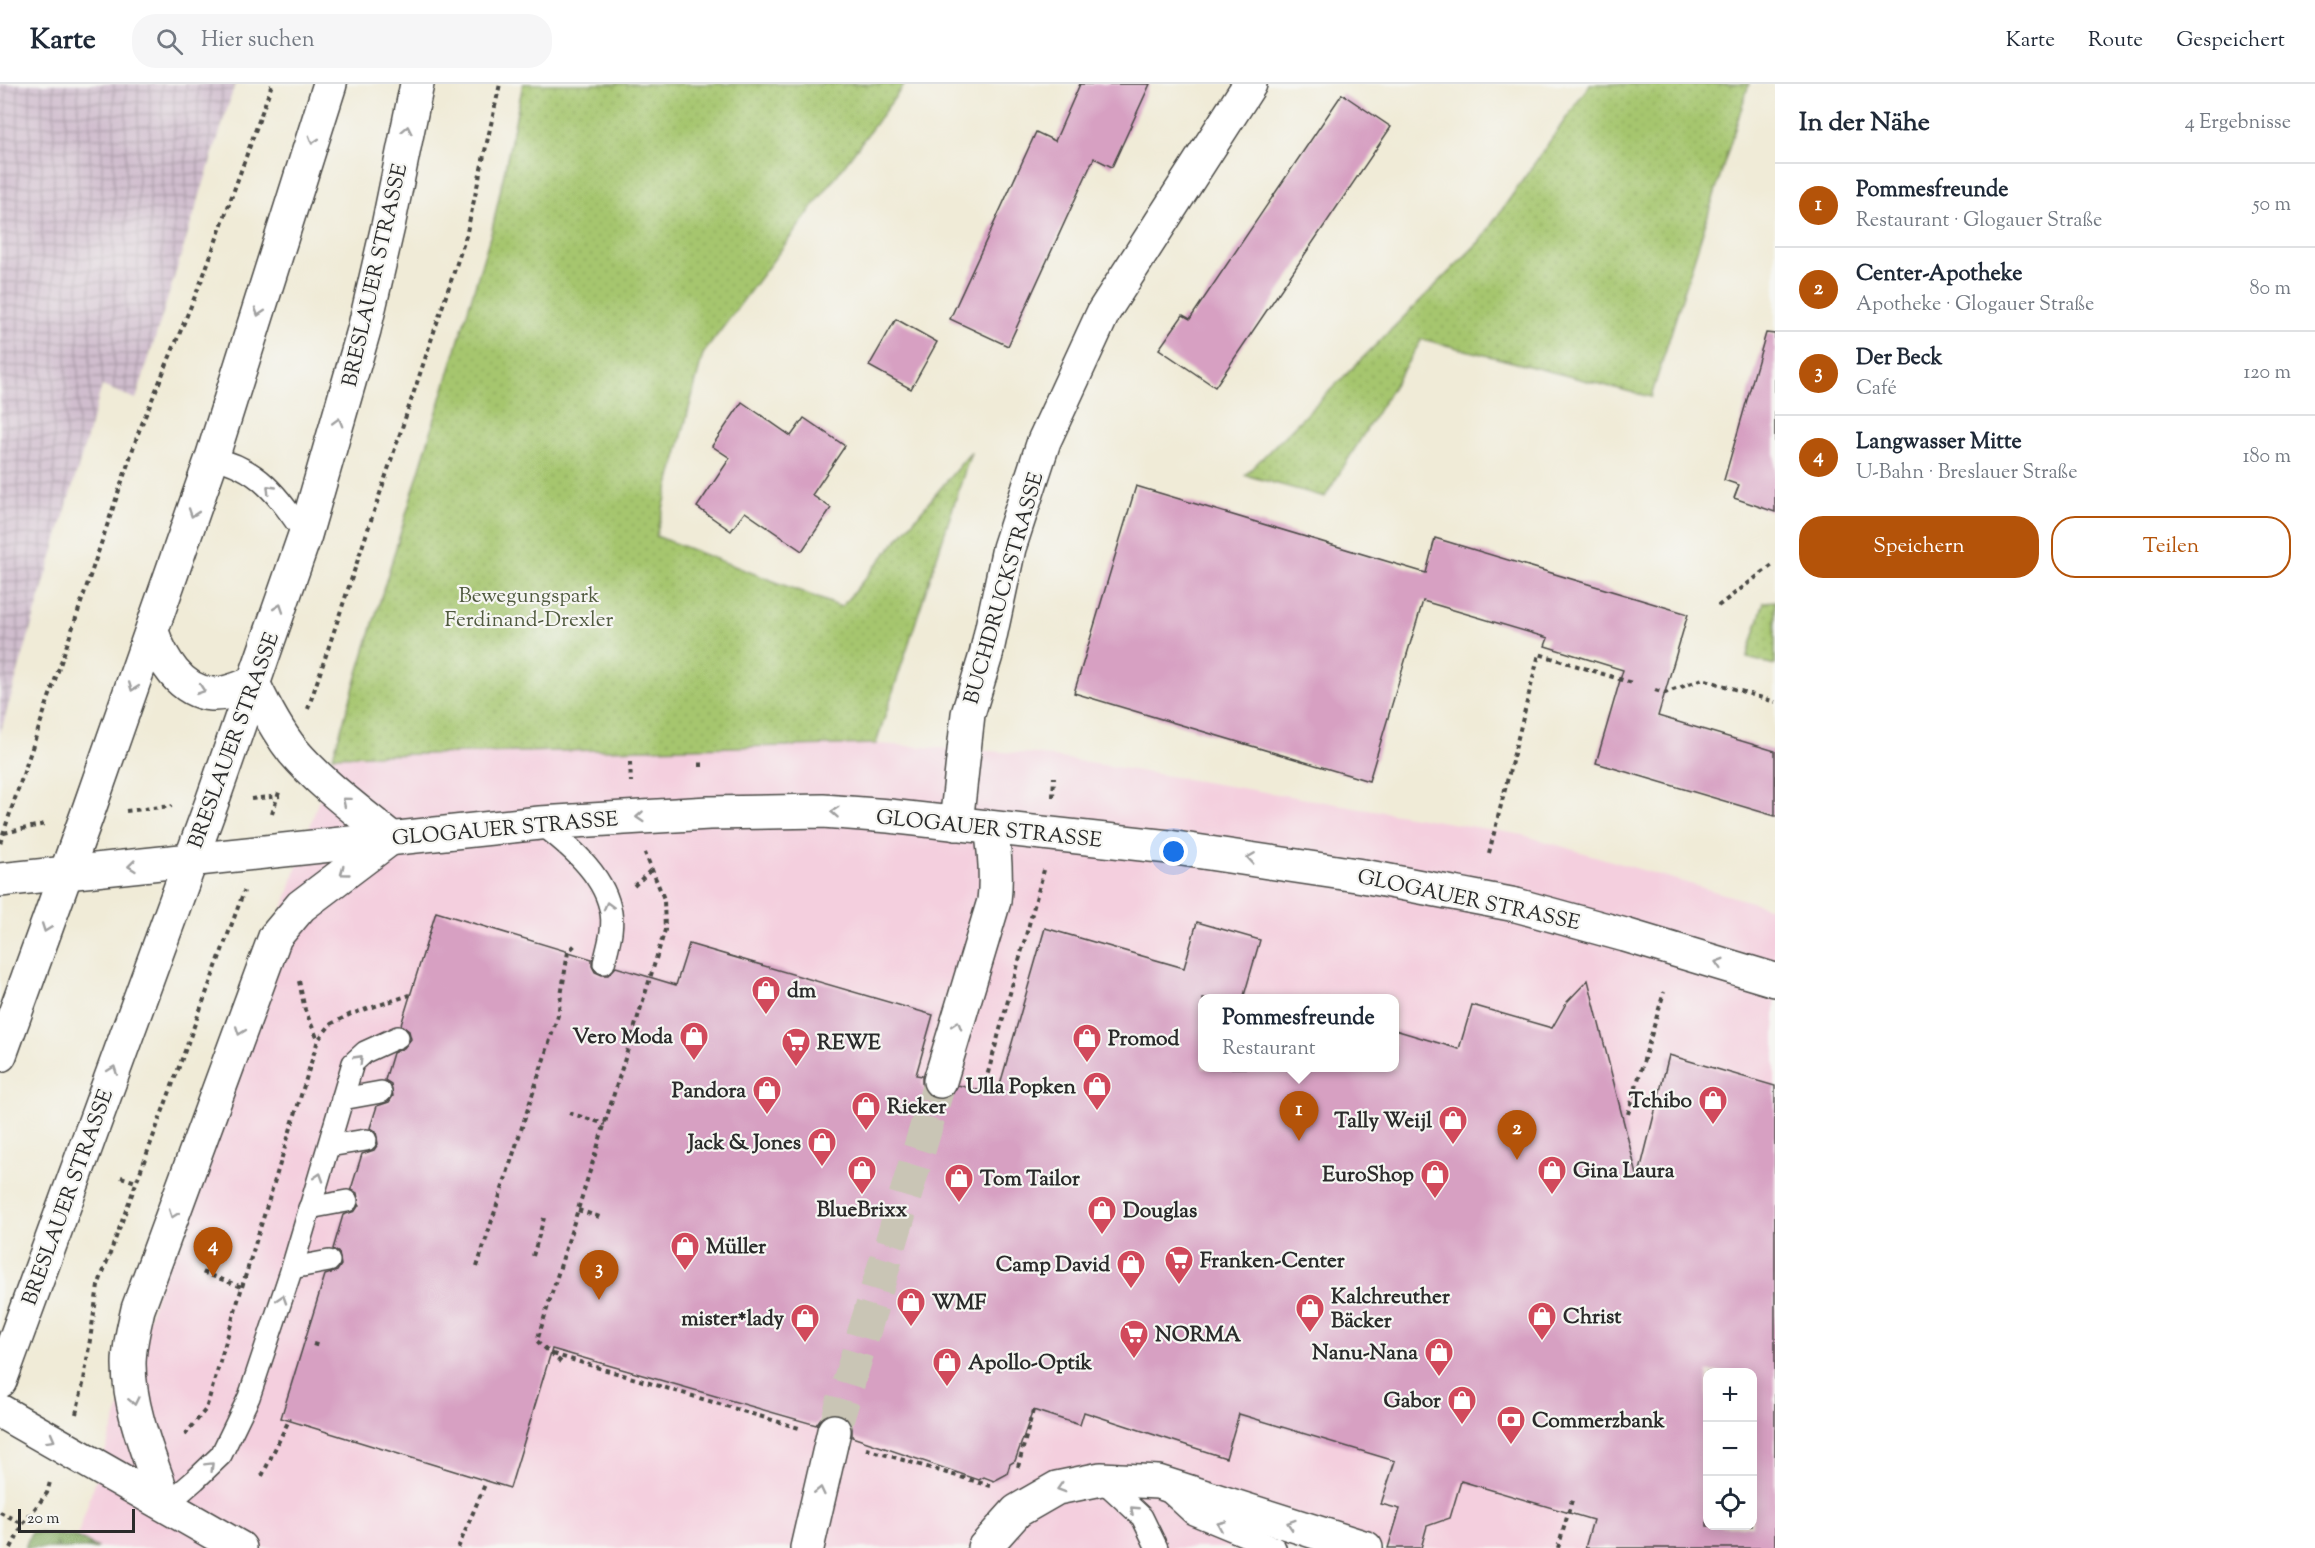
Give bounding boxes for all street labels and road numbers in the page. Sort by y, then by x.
street label: BRESLAUER STRASSE [336,161,416,390]
street label: BUCHDRUCKSTRASSE [957,469,1053,708]
street label: BRESLAUER STRASSE [182,628,288,853]
street label: GLOGAUER STRASSE [874,803,1104,857]
street label: GLOGAUER STRASSE [391,805,620,855]
street label: GLOGAUER STRASSE [1354,863,1583,939]
street label: BRESLAUER STRASSE [16,1085,122,1310]

